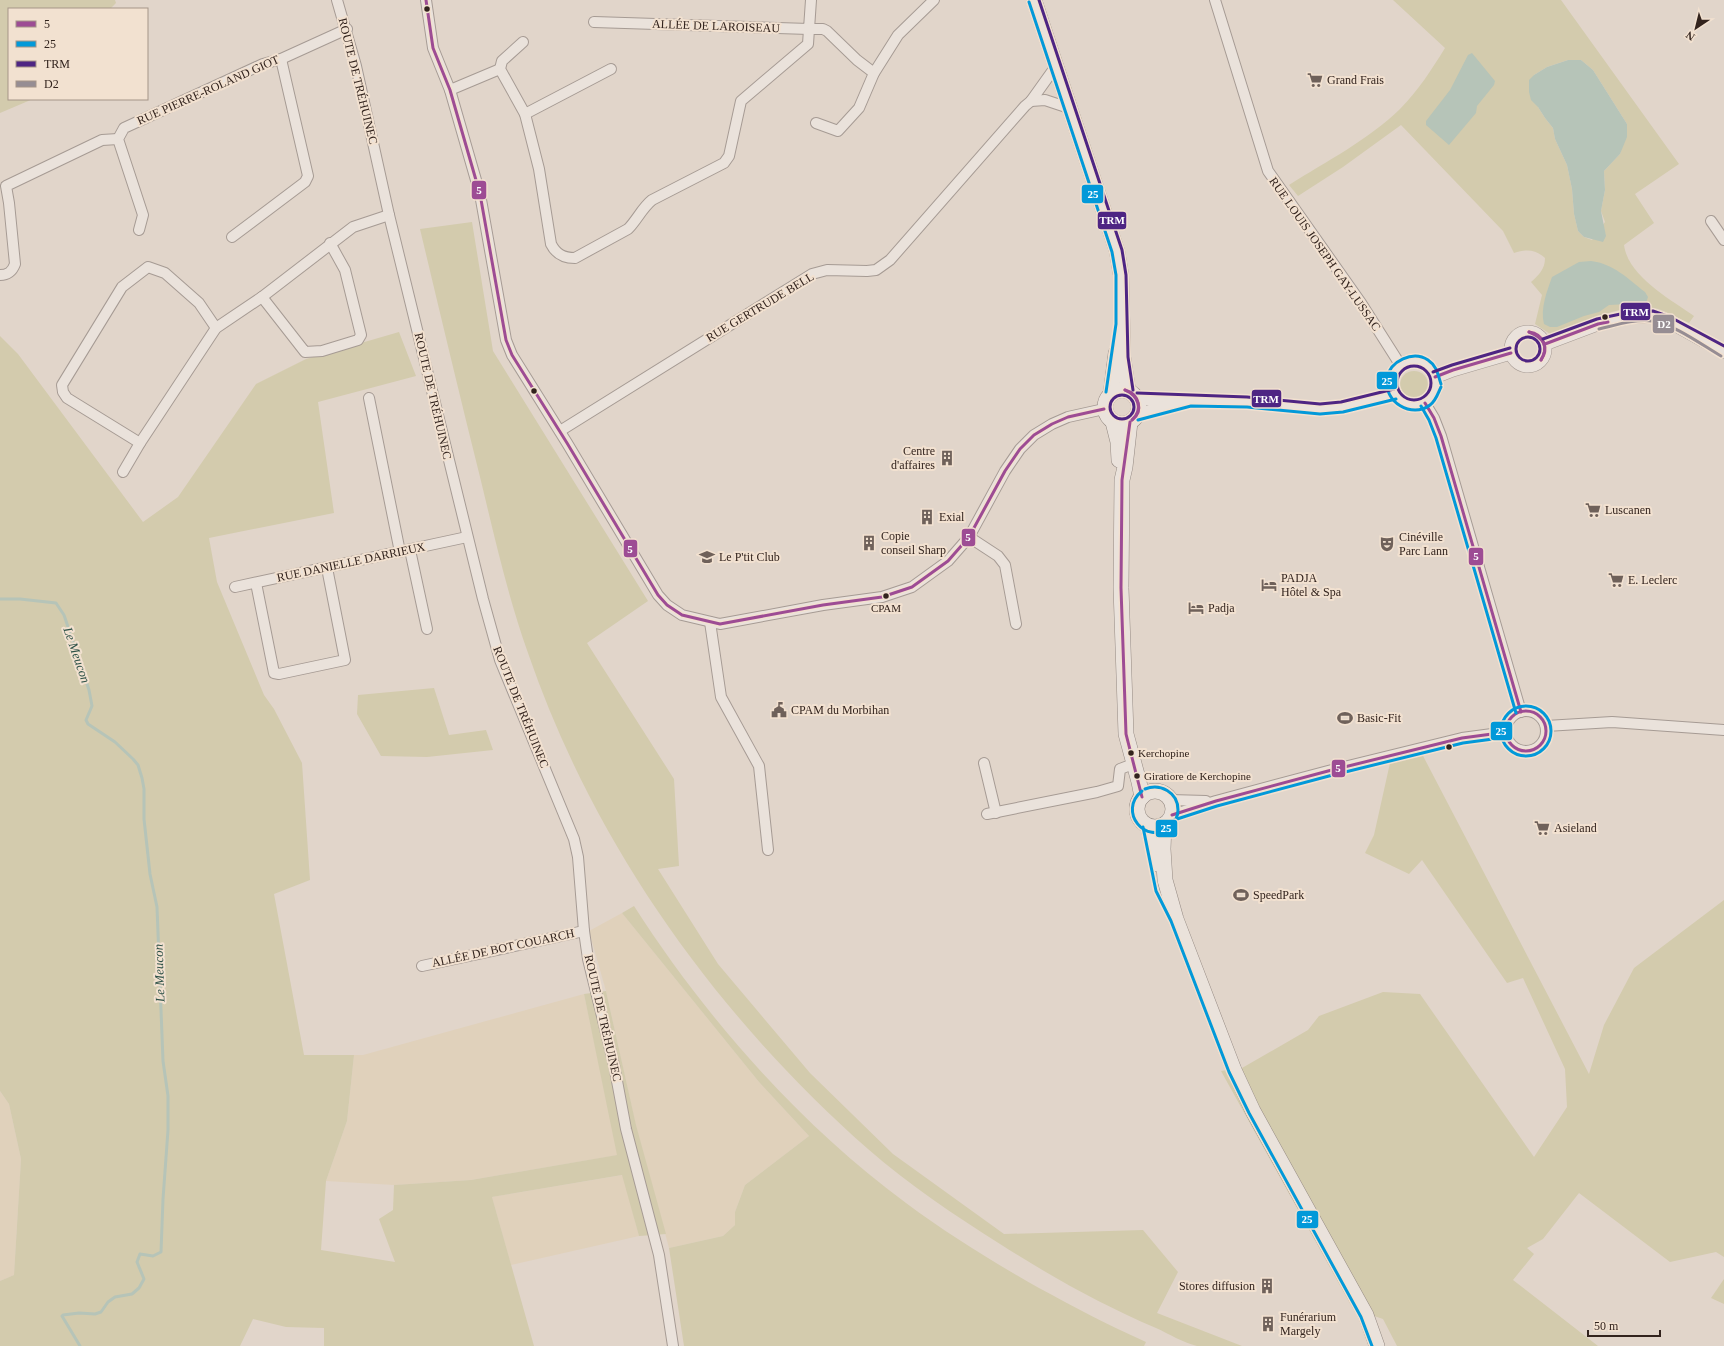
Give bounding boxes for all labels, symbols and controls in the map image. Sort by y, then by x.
unlabelled marker [422,4,432,14]
legend [8,8,148,100]
north arrow [1676,8,1716,48]
street label: ROUTE DE TRÉHUINEC [336,16,380,146]
text: 5 [44,17,50,31]
street label: ALLÉE DE LAROISEAU [652,17,781,35]
text: N [1684,29,1697,43]
text: 25 [44,37,56,51]
street label: RUE PIERRE-ROLAND GIOT [135,52,282,128]
text: TRM [44,57,70,71]
supermarket icon: Grand Frais [1306,71,1324,89]
place label: Grand Frais [1327,73,1384,87]
text: D2 [44,77,59,91]
street label: RUE LOUIS JOSEPH GAY-LUSSAC [1266,174,1384,334]
line badge: 5 [471,180,487,200]
text: 5 [476,184,482,196]
line badge: 25 [1081,184,1104,204]
text: 25 [1088,188,1099,200]
line badge: TRM [1097,211,1127,230]
text: TRM [1099,214,1125,226]
street label: RUE GERTRUDE BELL [704,269,816,345]
line badge: TRM [1620,302,1651,321]
text: TRM [1623,306,1649,318]
unlabelled marker [1600,312,1610,322]
line badge: D2 [1652,314,1675,334]
text: D2 [1657,318,1671,330]
street label: ROUTE DE TRÉHUINEC [412,331,454,461]
line badge: 25 [1376,371,1398,390]
text: 25 [1382,375,1393,387]
unlabelled marker [529,386,539,396]
line badge: TRM [1251,389,1282,408]
text: TRM [1253,393,1279,405]
place label: Centre d'affaires [891,444,935,472]
building icon: Centre d'affaires [938,449,956,467]
supermarket icon: Luscanen [1584,501,1602,519]
place label: Luscanen [1605,503,1651,517]
building icon: Exial [918,508,936,526]
place label: Exial [939,510,965,524]
line badge: 5 [961,528,976,547]
place label: Copie conseil Sharp [881,529,946,557]
place label: Cinéville Parc Lann [1399,530,1448,558]
text: 5 [965,531,971,543]
building icon: Copie conseil Sharp [860,534,878,552]
theatre icon: Cinéville Parc Lann [1378,535,1396,553]
street label: RUE DANIELLE DARRIEUX [276,539,427,585]
line badge: 5 [623,539,638,558]
text: 5 [627,543,633,555]
line badge: 5 [1468,547,1484,566]
school or university icon: Le P'tit Club [698,548,716,566]
place label: Le P'tit Club [719,550,780,564]
text: 5 [1473,550,1479,562]
place label: PADJA Hôtel & Spa [1281,571,1342,599]
supermarket icon: E. Leclerc [1607,571,1625,589]
place label: E. Leclerc [1628,573,1677,587]
hotel icon: PADJA Hôtel & Spa [1260,576,1278,594]
marker: CPAM [881,591,891,601]
hotel icon: Padja [1187,599,1205,617]
place label: Padja [1208,601,1235,615]
place label: CPAM [871,602,901,614]
water label: Le Meucon [60,624,94,685]
street label: ROUTE DE TRÉHUINEC [490,644,552,770]
public building icon: CPAM du Morbihan [770,701,788,719]
place label: CPAM du Morbihan [791,703,889,717]
sports icon: Basic-Fit [1336,709,1354,727]
place label: Basic-Fit [1357,711,1402,725]
line badge: 25 [1490,721,1513,741]
text: 25 [1496,725,1507,737]
unlabelled marker [1444,742,1454,752]
place label: Kerchopine [1138,747,1189,759]
marker: Kerchopine [1126,748,1136,758]
line badge: 5 [1331,759,1346,778]
text: 5 [1335,762,1341,774]
place label: Giratiore de Kerchopine [1144,770,1251,782]
marker: Giratiore de Kerchopine [1132,771,1142,781]
line badge: 25 [1155,819,1178,838]
supermarket icon: Asieland [1533,819,1551,837]
place label: Asieland [1554,821,1597,835]
text: 25 [1161,822,1172,834]
sports icon: SpeedPark [1232,886,1250,904]
place label: SpeedPark [1253,888,1304,902]
street label: ALLÉE DE BOT COUARCH [430,926,576,970]
water label: Le Meucon [150,944,168,1003]
street label: ROUTE DE TRÉHUINEC [582,953,624,1083]
line badge: 25 [1296,1210,1319,1229]
text: 25 [1302,1213,1313,1225]
building icon: Stores diffusion [1258,1277,1276,1295]
place label: Stores diffusion [1179,1279,1255,1293]
place label: Funérarium Margely [1280,1310,1337,1338]
scale bar [1588,1312,1660,1338]
building icon: Funérarium Margely [1259,1315,1277,1333]
text: 50 m [1594,1319,1619,1333]

